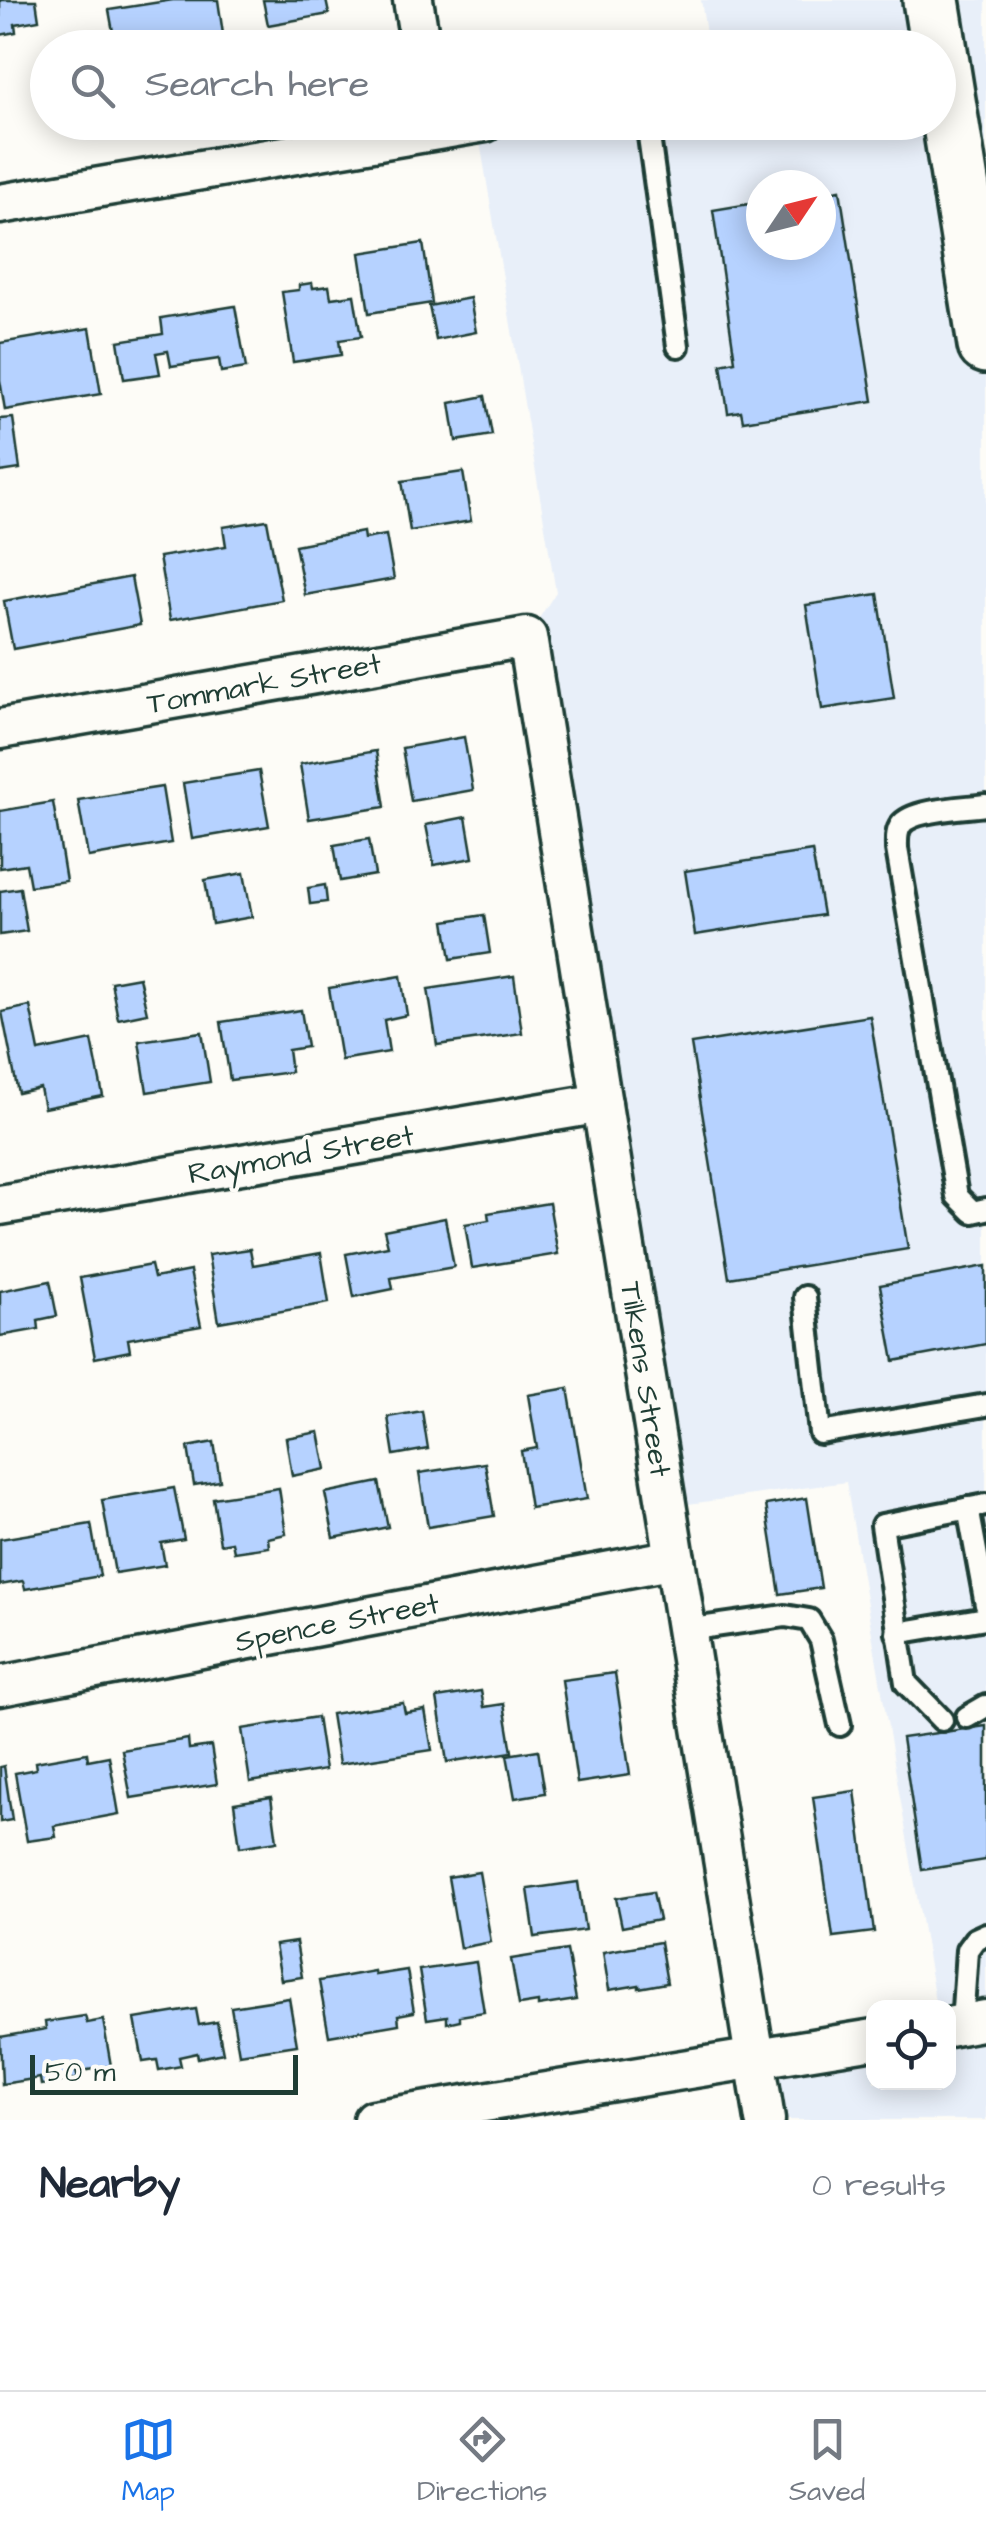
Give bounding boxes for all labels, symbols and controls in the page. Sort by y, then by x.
search box [30,30,956,140]
icon: search [65,58,120,113]
text: Search here [145,59,369,111]
north arrow [746,170,836,260]
street label: Tommark Street [144,643,385,725]
street label: Raymond Street [185,1114,417,1196]
street label: Tilkens Street [609,1278,681,1480]
street label: Spence Street [232,1583,443,1663]
map controls [866,2000,956,2090]
button: locate [866,2000,956,2090]
scale bar [30,2050,298,2094]
text: 50 m [45,2053,116,2092]
text: Nearby [40,2156,180,2214]
text: 0 results [812,2163,946,2208]
tab: Map [121,2412,176,2511]
tab: Directions [417,2412,547,2511]
tab: Saved [789,2412,865,2511]

